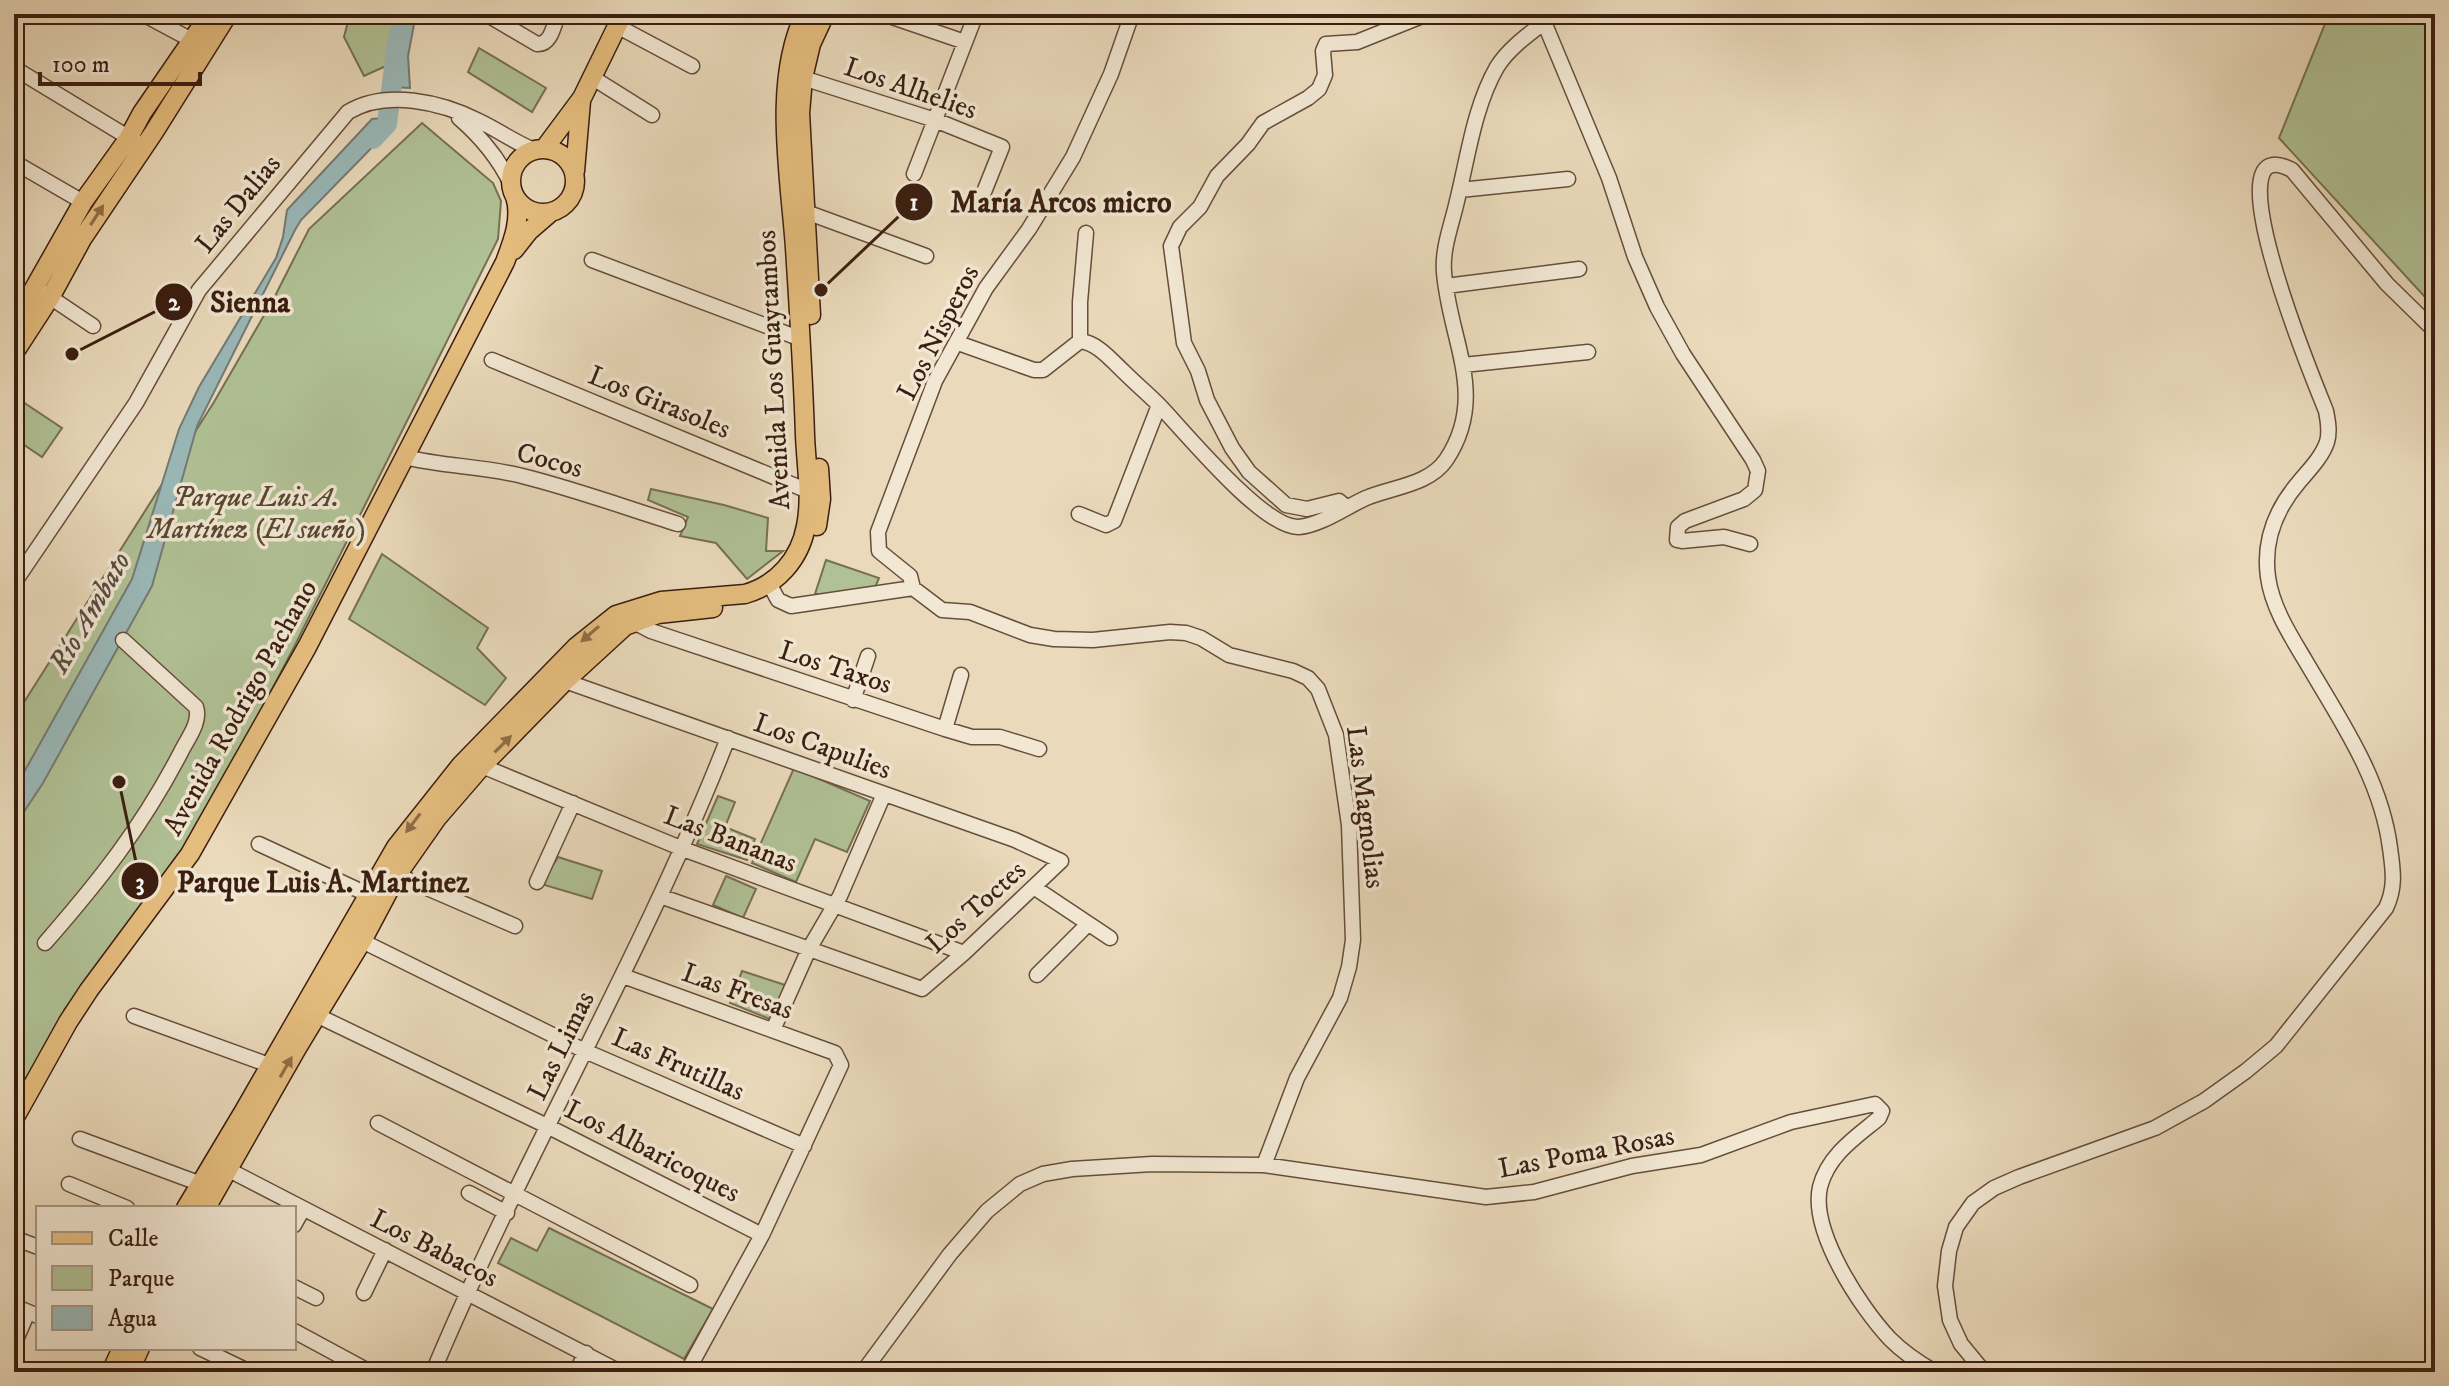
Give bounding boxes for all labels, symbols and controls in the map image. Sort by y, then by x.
scale bar [40,36,200,86]
street label: Los Alhelies [840,49,982,127]
text: 100 m [52,50,110,80]
street label: Las Dalias [188,147,289,260]
callout: María Arcos micro [894,175,1187,229]
text: María Arcos micro [950,185,1172,222]
text: 1 [910,188,919,218]
one-way arrow [90,204,105,225]
street label: Avenida Los Guaytambos [749,229,798,511]
street label: Los Nisperos [889,259,987,406]
callout: Sienna [154,275,306,329]
text: Sienna [210,285,291,322]
text: 2 [168,288,181,318]
street label: Los Girasoles [583,358,736,447]
street label: Cocos [513,435,587,486]
park label: Parque Luis A. Martínez (El sueño) [145,480,365,547]
water label: Río Ambato [40,545,140,681]
street label: Avenida Rodrigo Pachano [155,574,325,842]
one-way arrow [581,625,601,642]
street label: Los Taxos [775,633,896,702]
street label: Los Capulies [749,705,896,787]
street label: Las Magnolias [1338,724,1393,890]
one-way arrow [493,735,512,754]
street label: Las Bananas [659,798,802,881]
one-way arrow [405,813,421,834]
street label: Los Toctes [919,853,1033,961]
callout: Parque Luis A. Martinez [120,854,485,908]
text: Parque Luis A. Martinez [177,865,470,902]
text: 3 [136,868,145,898]
street label: Las Fresas [677,955,798,1028]
street label: Las Limas [520,985,603,1106]
street label: Las Frutillas [607,1020,750,1109]
one-way arrow [279,1056,293,1078]
street label: Los Albaricoques [559,1092,746,1211]
street label: Las Poma Rosas [1495,1118,1677,1187]
street label: Los Babacos [365,1201,504,1295]
legend [36,1206,296,1350]
text: Calle [108,1224,158,1254]
text: Parque [108,1264,174,1294]
text: Agua [108,1304,158,1334]

